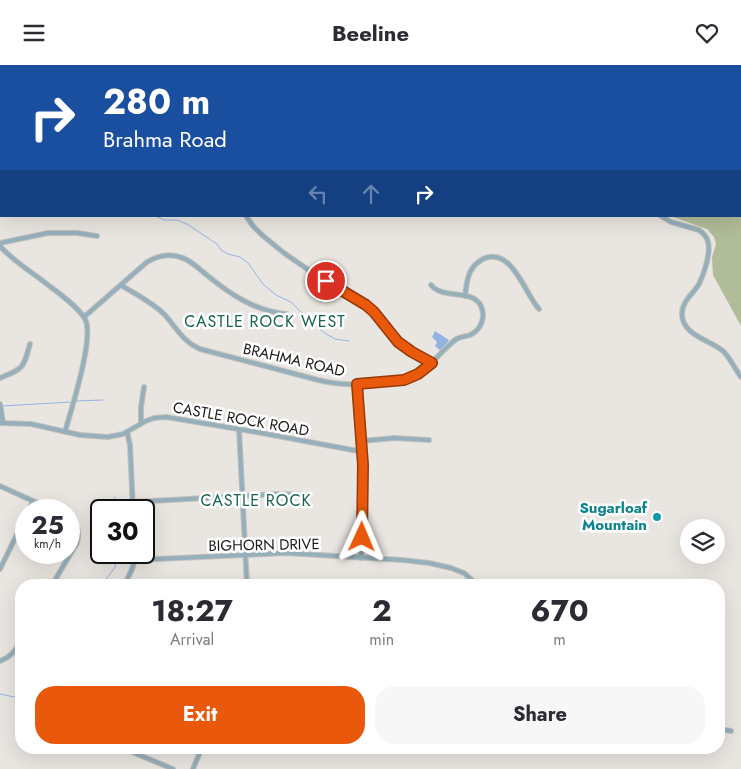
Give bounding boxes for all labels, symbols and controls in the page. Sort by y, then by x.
text: Beeline [332,17,409,49]
icon: menu [20,19,48,47]
icon: heart [693,19,721,47]
text: 280 m [103,77,210,127]
icon: right [20,85,85,150]
text: Brahma Road [103,123,227,155]
icon: left [304,180,332,208]
icon: ahead [357,180,385,208]
icon: right [410,180,438,208]
pin [305,260,347,302]
icon: arrive [312,267,340,295]
district label: CASTLE ROCK WEST [184,310,346,333]
street label: BRAHMA ROAD [241,338,347,382]
street label: CASTLE ROCK ROAD [171,396,311,442]
district label: CASTLE ROCK [201,489,311,512]
place label: Sugarloaf Mountain [579,497,648,536]
speed limit sign: 30 [90,499,155,564]
text: 25 [31,507,64,543]
position arrow [335,510,387,562]
marker: Sugarloaf Mountain [651,511,663,523]
map controls [680,519,725,564]
button: layers [680,519,725,564]
street label: BIGHORN DRIVE [208,533,320,557]
text: km/h [34,535,61,553]
text: 18:27 [151,589,233,632]
text: 2 [372,589,392,632]
text: 670 [531,589,589,632]
text: Arrival [170,628,214,651]
text: min [369,628,394,651]
text: m [553,628,566,651]
button: Exit [35,686,365,744]
button: Share [375,686,705,744]

